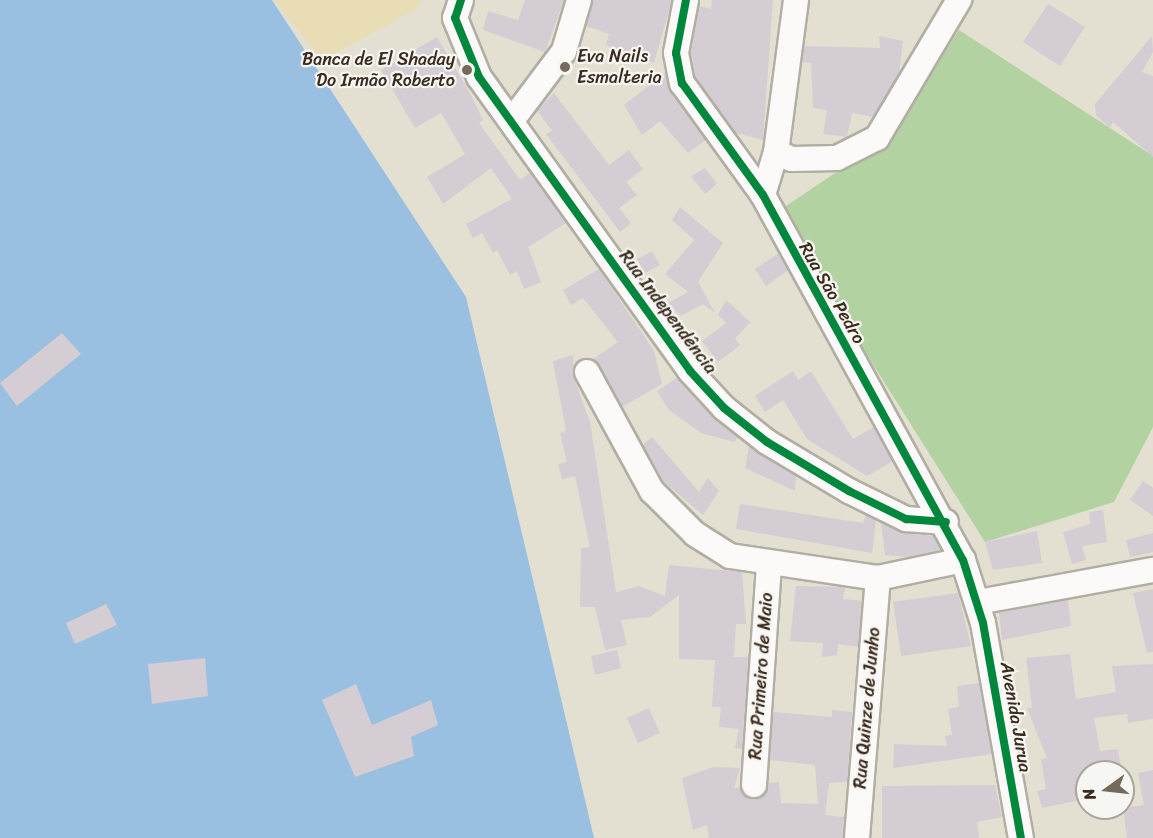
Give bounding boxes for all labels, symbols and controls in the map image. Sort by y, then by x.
place label: Eva Nails Esmalteria [577,46,662,88]
place label: Banca de El Shaday Do Irmão Roberto [301,49,455,92]
marker: Eva Nails Esmalteria [558,60,572,74]
marker: Banca de El Shaday Do Irmão Roberto [460,63,474,77]
street label: Rua São Pedro [794,238,870,348]
street label: Rua Independência [614,246,722,378]
street label: Rua Primeiro de Maio [744,592,778,760]
street label: Rua Quinze de Junho [849,626,885,790]
street label: Avenida Jurua [996,660,1036,774]
north arrow [1075,760,1135,820]
text: N [1074,785,1105,803]

